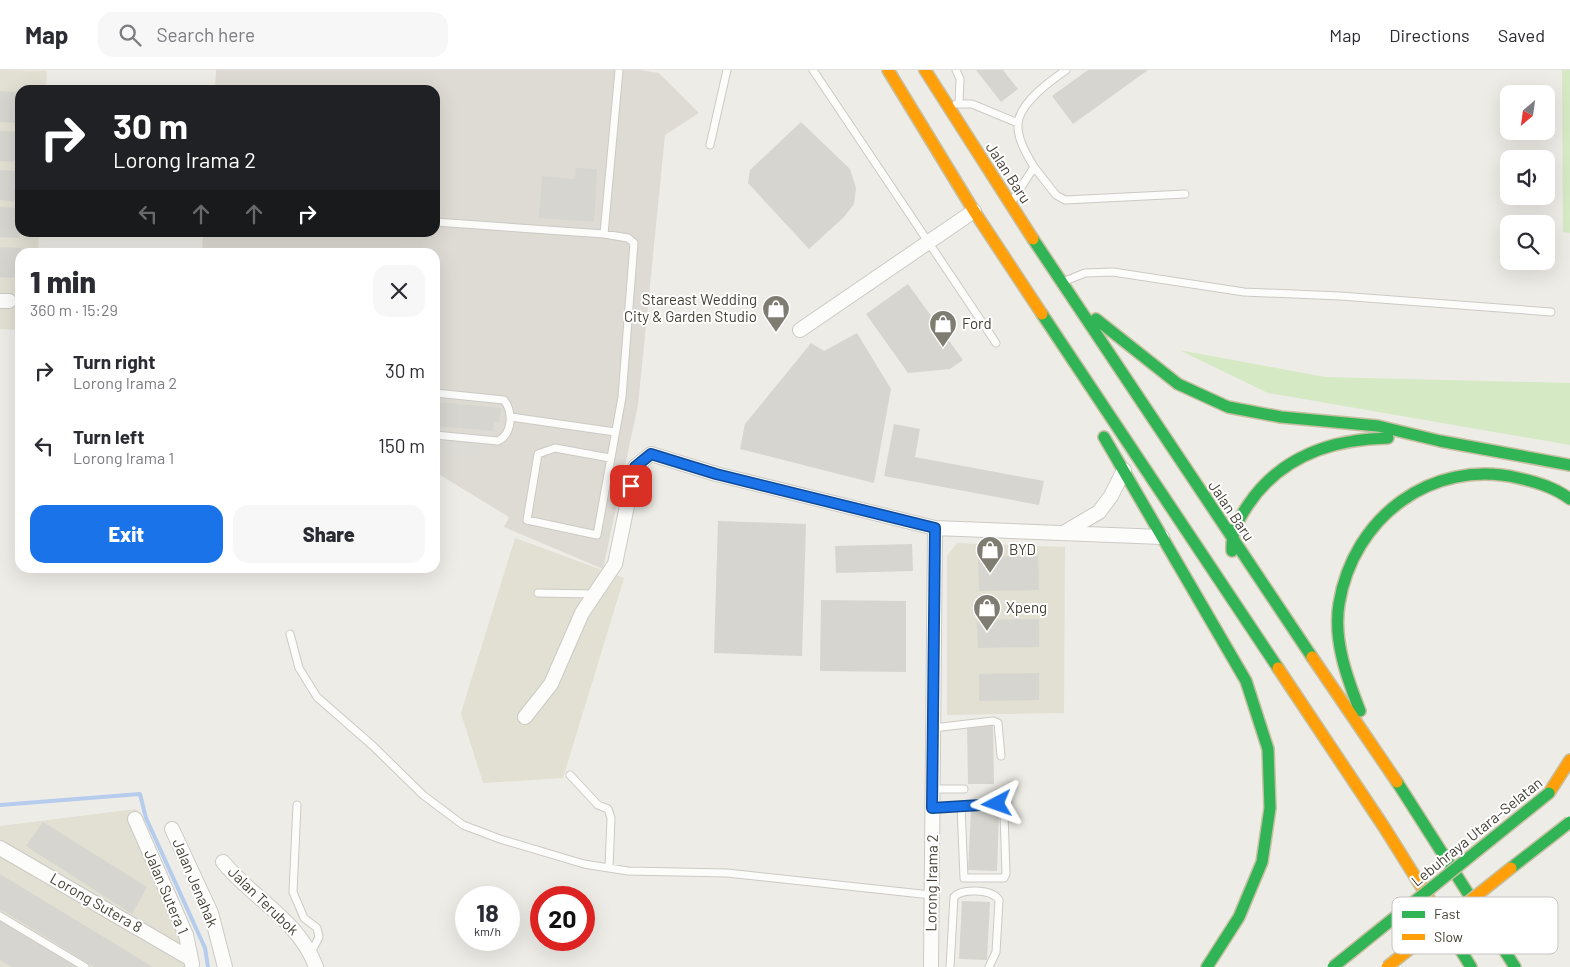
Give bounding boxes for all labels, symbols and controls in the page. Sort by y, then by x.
search box [98,12,448,57]
text: Map [25,20,68,49]
icon: search [116,21,144,49]
text: Search here [156,23,255,46]
text: Map [1329,24,1361,46]
text: Directions [1389,24,1470,46]
text: Saved [1498,24,1545,46]
north arrow [1500,85,1555,140]
map controls [1500,85,1555,270]
text: 30 m [113,104,188,146]
icon: right [30,105,95,170]
street label: Jalan Baru [982,139,1035,206]
text: Lorong Irama 2 [113,146,256,172]
button: sound [1500,150,1555,205]
icon: left [134,200,162,228]
icon: ahead [187,200,215,228]
icon: ahead [240,200,268,228]
icon: right [293,200,321,228]
button: search [1500,215,1555,270]
text: 1 min [30,263,96,299]
button: close [373,265,425,317]
place label: Stareast Wedding City & Garden Studio [624,290,757,325]
shop icon: Stareast Wedding City & Garden Studio [761,294,791,333]
text: 360 m · 15:29 [30,300,118,319]
shop icon: Ford [928,309,958,348]
place label: Ford [962,314,992,332]
text: Turn right [73,350,155,373]
icon: right [30,357,58,385]
text: 30 m [385,359,425,382]
text: Lorong Irama 2 [73,373,177,392]
text: Turn left [73,425,144,448]
icon: left [30,432,58,460]
text: 150 m [378,434,425,457]
text: Lorong Irama 1 [73,448,174,467]
pin [610,465,652,507]
icon: arrive [617,472,645,500]
street label: Jalan Baru [1205,477,1259,544]
button: Exit [30,505,223,563]
button: Share [233,505,425,563]
shop icon: BYD [975,535,1005,574]
place label: BYD [1009,540,1036,558]
shop icon: Xpeng [972,593,1002,632]
place label: Xpeng [1006,598,1047,616]
street label: Lebuhraya Utara–Selatan [1407,773,1545,889]
position arrow [970,777,1022,829]
street label: Lorong Irama 2 [921,834,941,932]
street label: Jalan Jenahak [169,836,223,930]
street label: Jalan Sutera 1 [141,847,193,937]
street label: Jalan Terubok [225,862,303,939]
street label: Lorong Sutera 8 [47,869,146,936]
speed limit sign: 20 [530,886,595,951]
text: 18 [476,897,499,927]
legend [1392,897,1558,954]
text: Fast [1434,905,1460,922]
text: km/h [474,924,501,938]
text: Slow [1434,928,1463,945]

